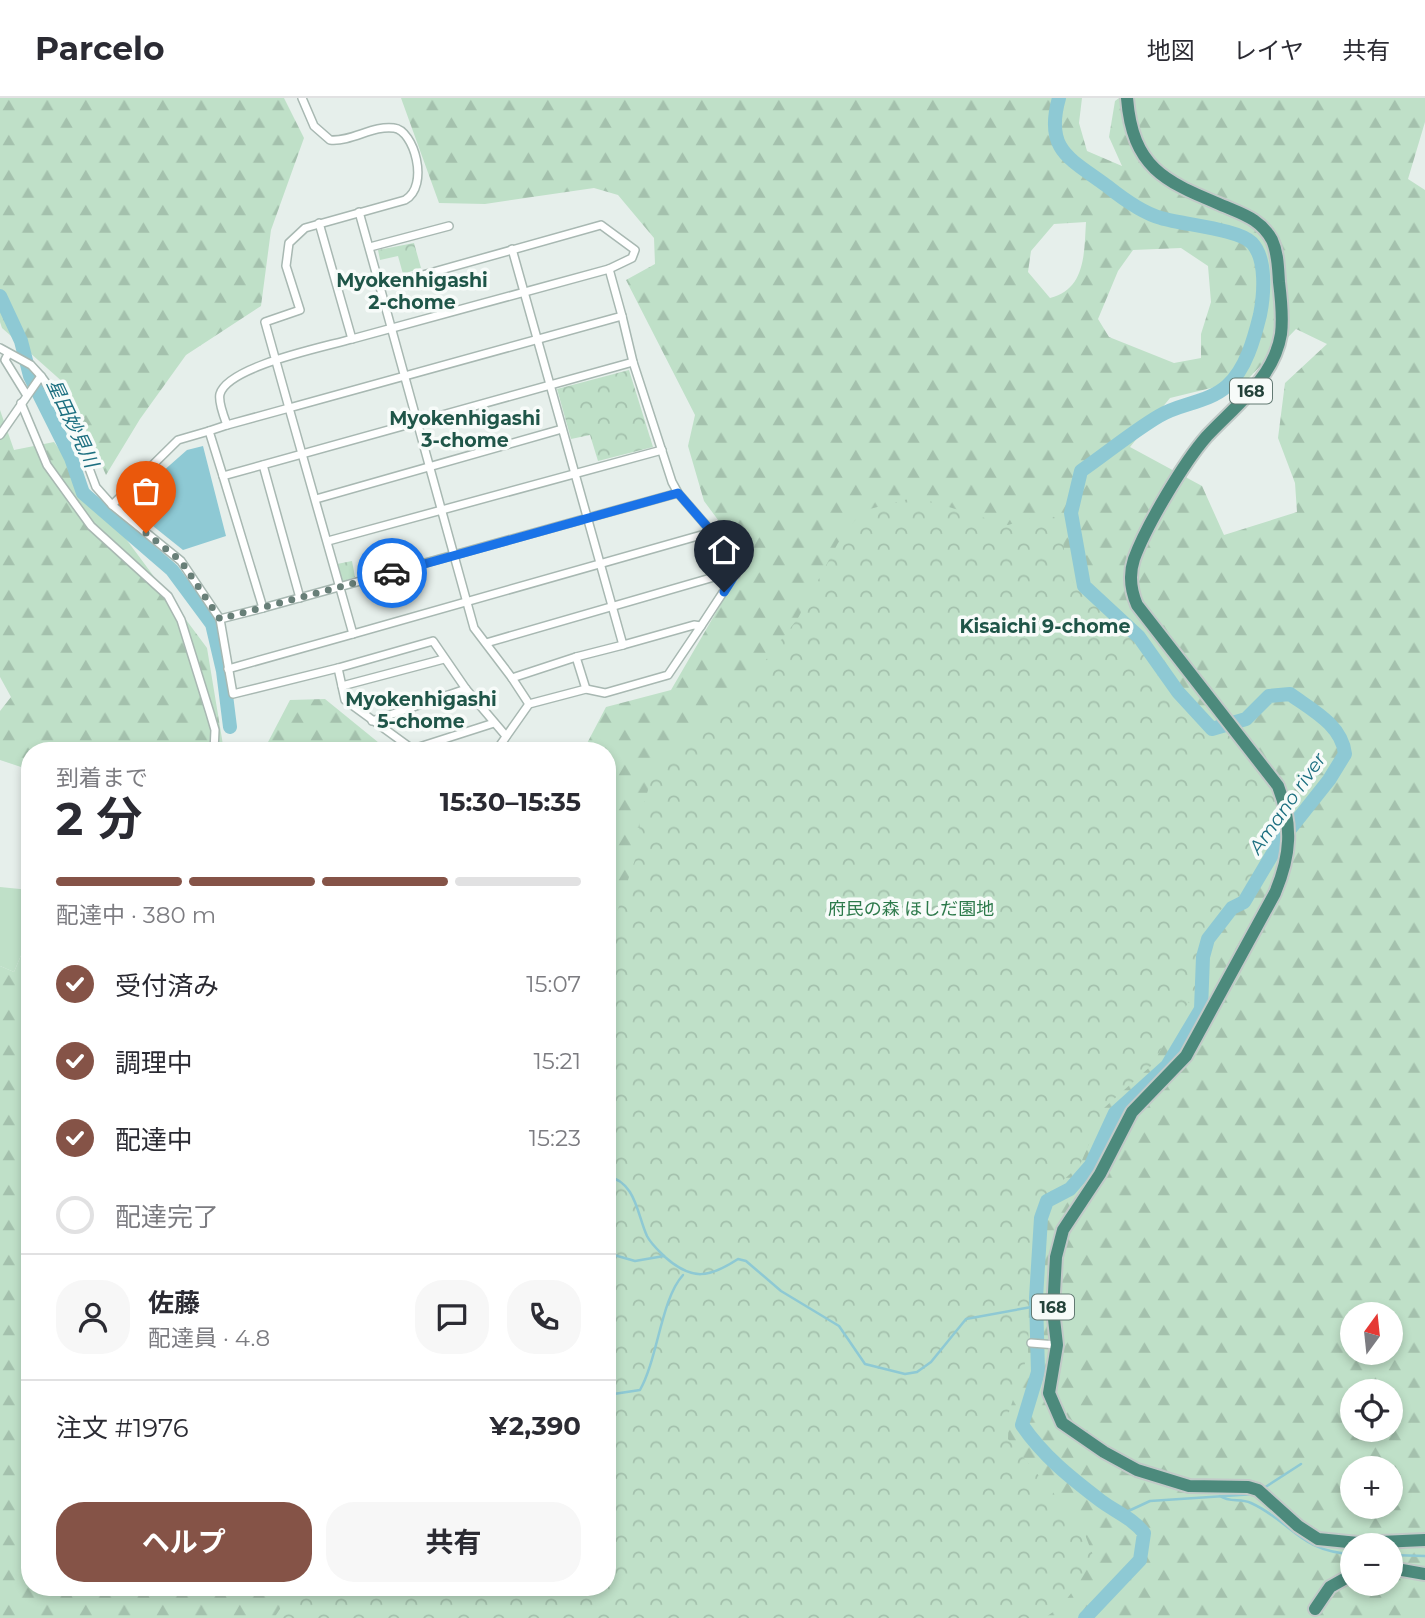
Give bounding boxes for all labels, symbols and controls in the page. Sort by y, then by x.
text: Parcelo [35,28,165,68]
text: 地図 [1147,36,1195,65]
text: レイヤ [1233,36,1304,65]
text: 共有 [1342,36,1390,65]
district label: Myokenhigashi 2-chome [336,269,488,314]
water label: 星田妙見川 [42,375,104,473]
road number: 168 [1230,378,1272,404]
district label: Myokenhigashi 3-chome [389,407,541,452]
pin [116,461,176,533]
icon: bag [127,472,165,510]
pin [694,520,754,592]
icon: home [705,531,743,569]
courier [357,538,427,608]
icon: car [373,554,411,592]
district label: Kisaichi 9-chome [959,615,1131,638]
district label: Myokenhigashi 5-chome [345,688,497,733]
water label: Amano river [1244,748,1331,859]
text: 到着まで [56,764,148,792]
text: 15:30–15:35 [440,786,581,818]
text: 2 分 [56,790,142,847]
park label: 府民の森 ほしだ園地 [828,898,994,920]
text: 配達中 · 380 m [56,901,216,929]
icon: check [56,965,94,1003]
text: 受付済み [115,970,219,1002]
text: 15:07 [526,970,581,998]
icon: check [56,1042,94,1080]
text: 調理中 [115,1047,193,1079]
text: 15:21 [533,1047,581,1075]
icon: check [56,1119,94,1157]
text: 配達中 [115,1124,193,1156]
text: 15:23 [529,1124,581,1152]
text: 配達完了 [115,1201,219,1233]
button: person [56,1280,130,1354]
button: chat [415,1280,489,1354]
button: phone [507,1280,581,1354]
text: 佐藤 [148,1287,200,1319]
road number: 168 [1032,1294,1074,1320]
north arrow [1340,1302,1404,1365]
map controls [1340,1302,1403,1596]
text: 配達員 · 4.8 [148,1324,270,1352]
button: locate [1340,1379,1403,1442]
text: ¥2,390 [490,1410,581,1442]
text: 注文 #1976 [56,1412,189,1444]
button: + [1340,1456,1403,1519]
button: ヘルプ [56,1502,312,1582]
button: 共有 [326,1502,581,1582]
button: − [1340,1533,1403,1596]

